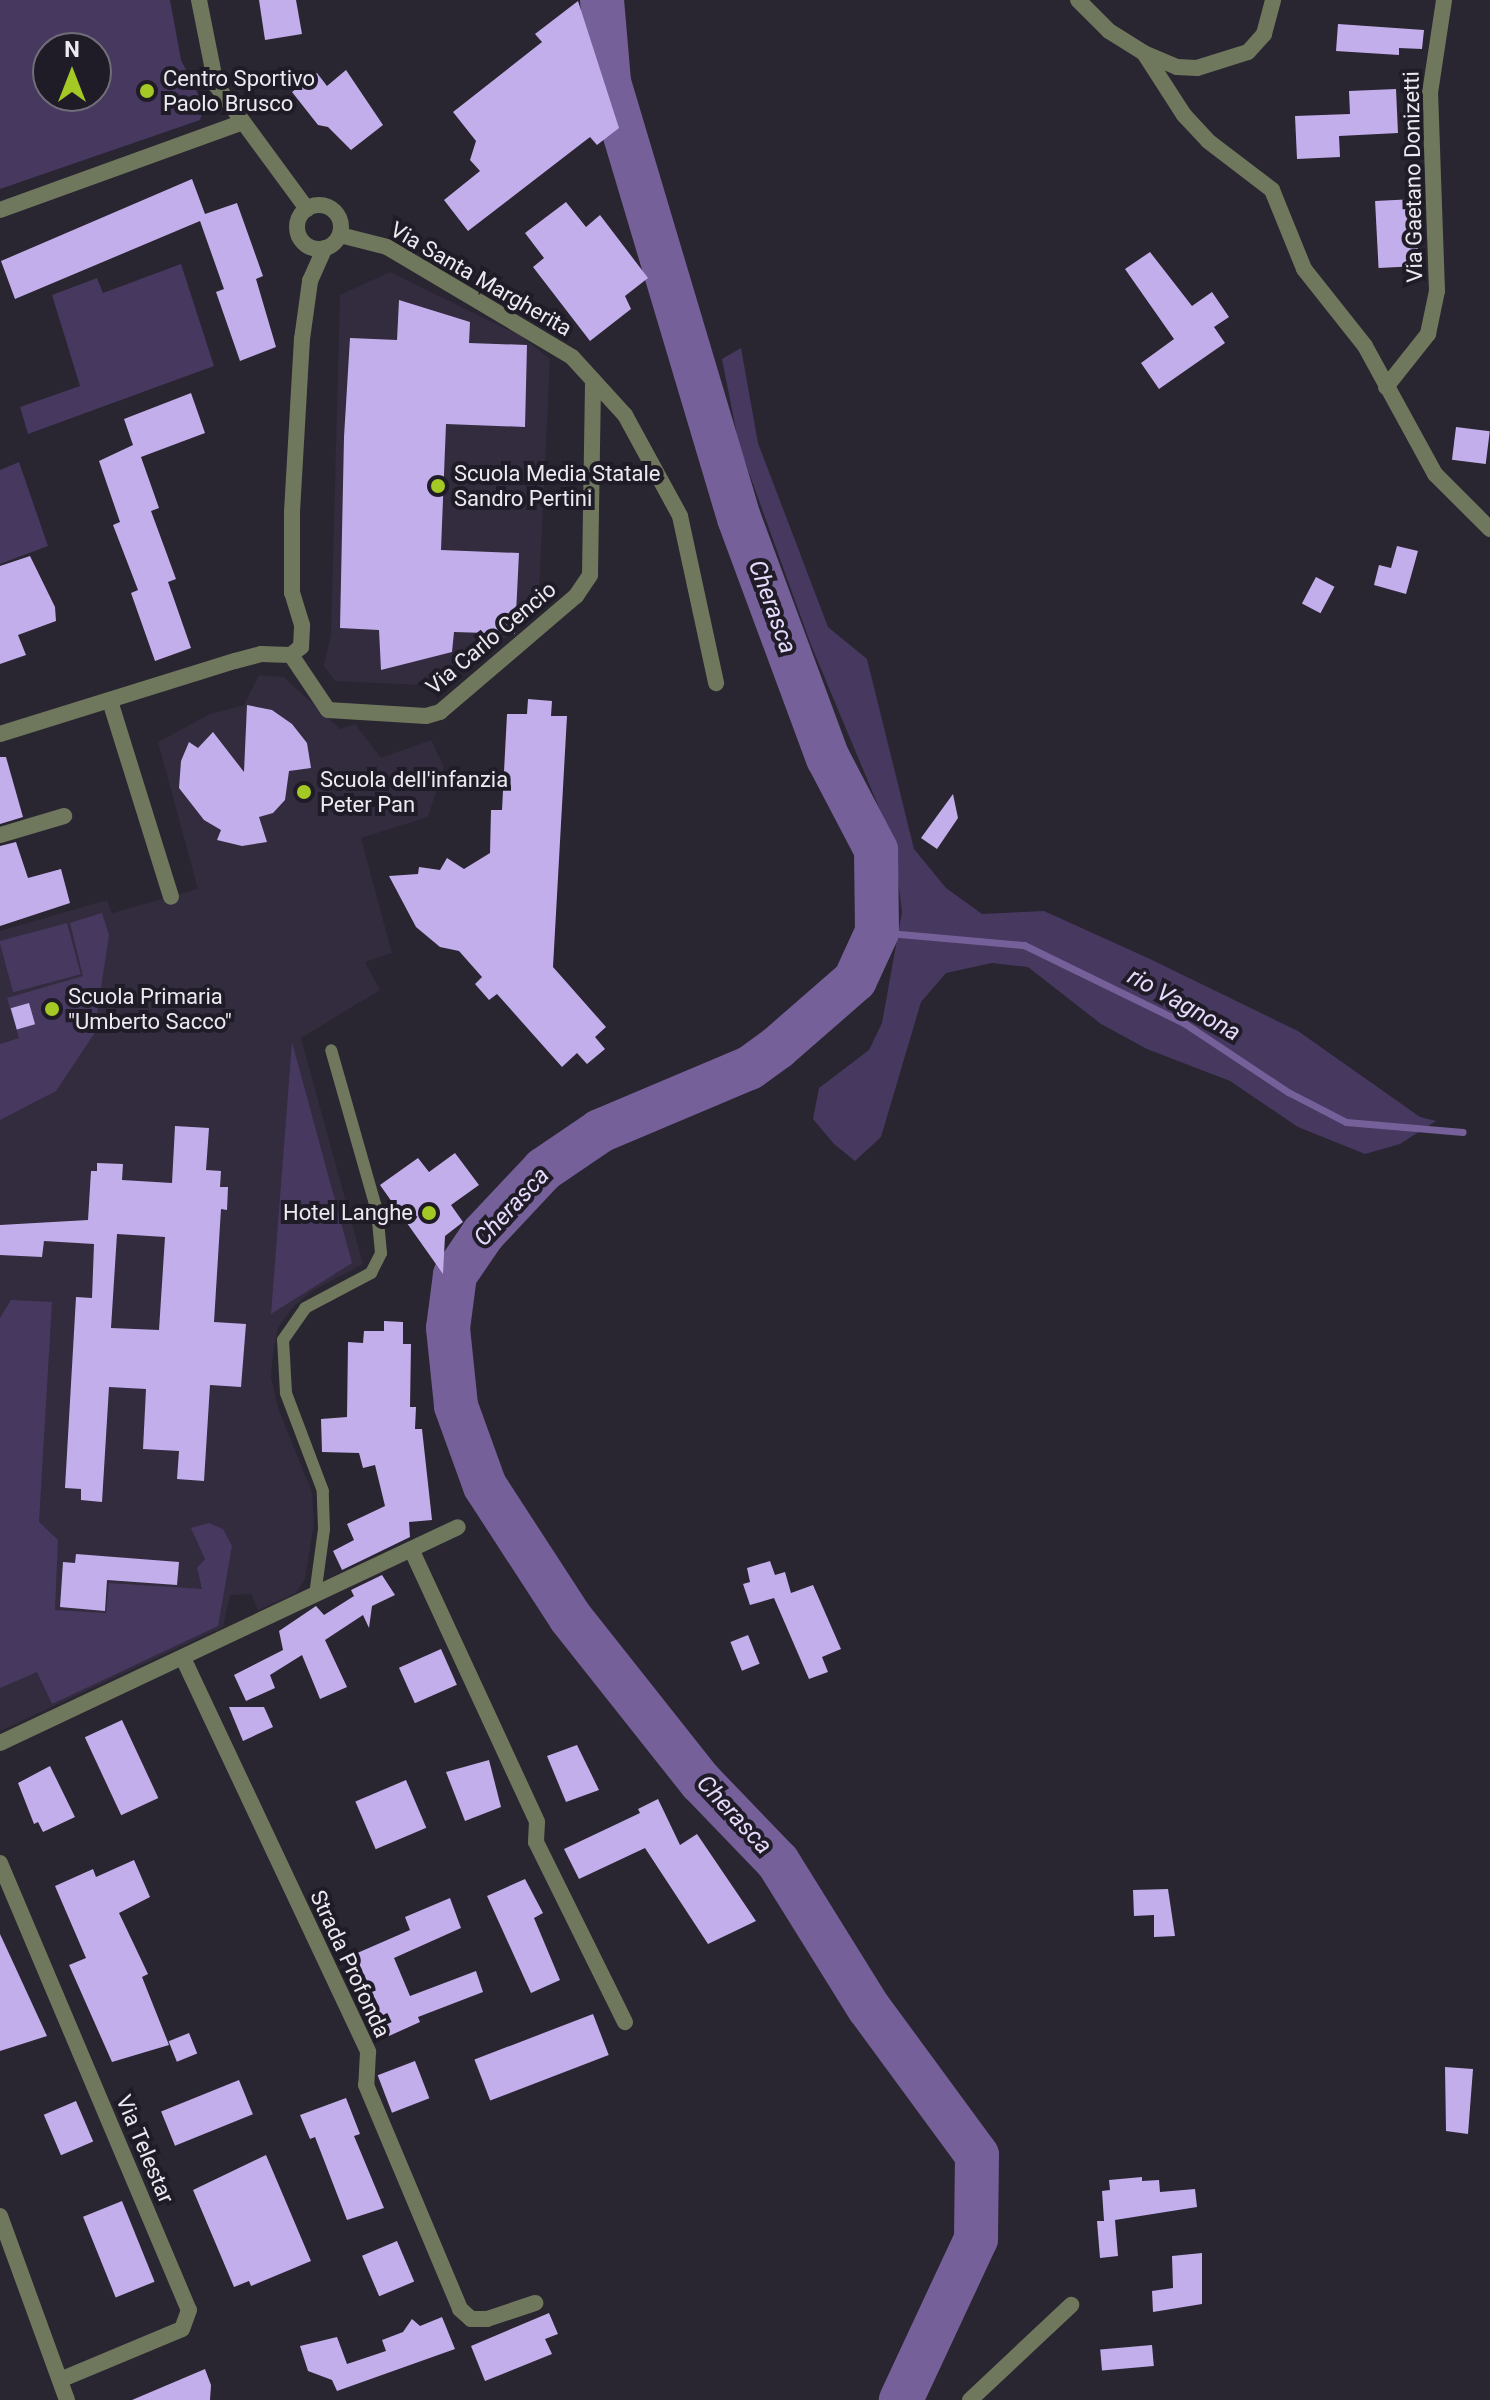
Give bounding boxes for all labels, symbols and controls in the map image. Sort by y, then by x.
north arrow [32,32,112,112]
text: N [64,37,80,62]
place label: Centro Sportivo Paolo Brusco [163,65,315,116]
street label: Via Gaetano Donizetti [1398,71,1428,283]
marker: Centro Sportivo Paolo Brusco [138,82,156,100]
street label: Via Santa Margherita [386,216,576,342]
place label: Scuola Media Statale Sandro Pertini [454,460,660,512]
marker: Scuola Media Statale Sandro Pertini [429,477,447,495]
water label: Cherasca [742,556,802,658]
street label: Via Carlo Cencio [421,576,561,700]
place label: Scuola dell'infanzia Peter Pan [320,766,508,818]
marker: Scuola dell'infanzia Peter Pan [295,783,313,801]
water label: rio Vagnona [1123,962,1245,1048]
place label: Scuola Primaria "Umberto Sacco" [68,983,232,1034]
marker: Scuola Primaria "Umberto Sacco" [43,1000,61,1018]
water label: Cherasca [468,1162,556,1252]
place label: Hotel Langhe [283,1200,413,1226]
marker: Hotel Langhe [420,1204,438,1222]
water label: Cherasca [690,1770,778,1860]
street label: Strada Profonda [304,1886,396,2042]
street label: Via Telestar [110,2091,180,2207]

